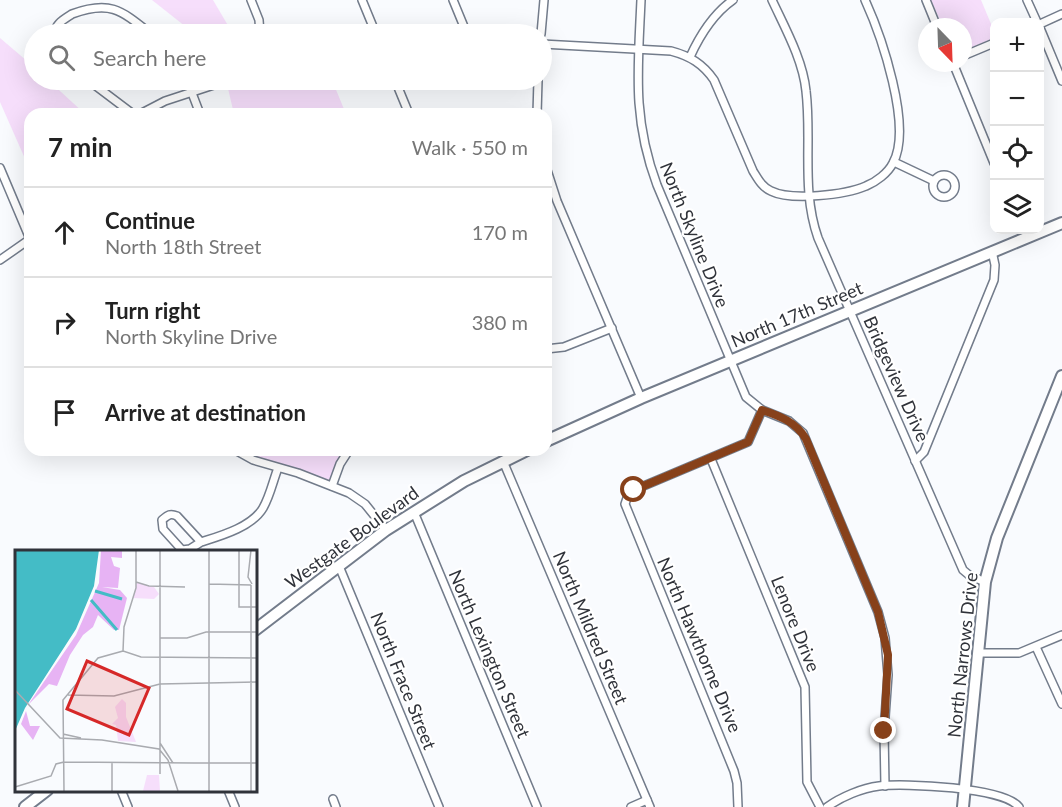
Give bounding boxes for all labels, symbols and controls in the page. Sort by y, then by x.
north arrow [918,18,972,72]
map controls [990,18,1044,234]
button: + [990,18,1044,72]
search box [24,24,552,90]
icon: search [45,41,78,74]
text: Search here [93,44,206,71]
button: − [990,72,1044,126]
button: locate [990,126,1044,180]
text: 7 min [48,131,112,163]
text: Walk · 550 m [412,135,528,159]
street label: North Skyline Drive [656,159,734,311]
button: layers [990,180,1044,234]
text: Continue [105,207,195,234]
icon: ahead [48,216,81,249]
text: 170 m [472,220,528,244]
text: North 18th Street [105,234,261,258]
street label: North 17th Street [728,276,866,352]
text: Turn right [105,297,200,324]
icon: right [48,306,81,339]
text: 380 m [472,310,528,334]
street label: Bridgeview Drive [859,312,934,445]
text: North Skyline Drive [105,324,277,348]
icon: arrive [48,396,81,429]
text: Arrive at destination [105,399,306,426]
route start [620,476,646,502]
street label: Westgate Boulevard [280,481,422,593]
street label: North Mildred Street [549,548,633,708]
inset map [15,550,256,792]
street label: North Hawthorne Drive [653,554,747,736]
street label: North Lexington Street [445,566,536,742]
street label: North Narrows Drive [942,571,982,739]
street label: Lenore Drive [767,572,825,675]
street label: North Frace Street [366,609,442,753]
route end [870,717,896,743]

